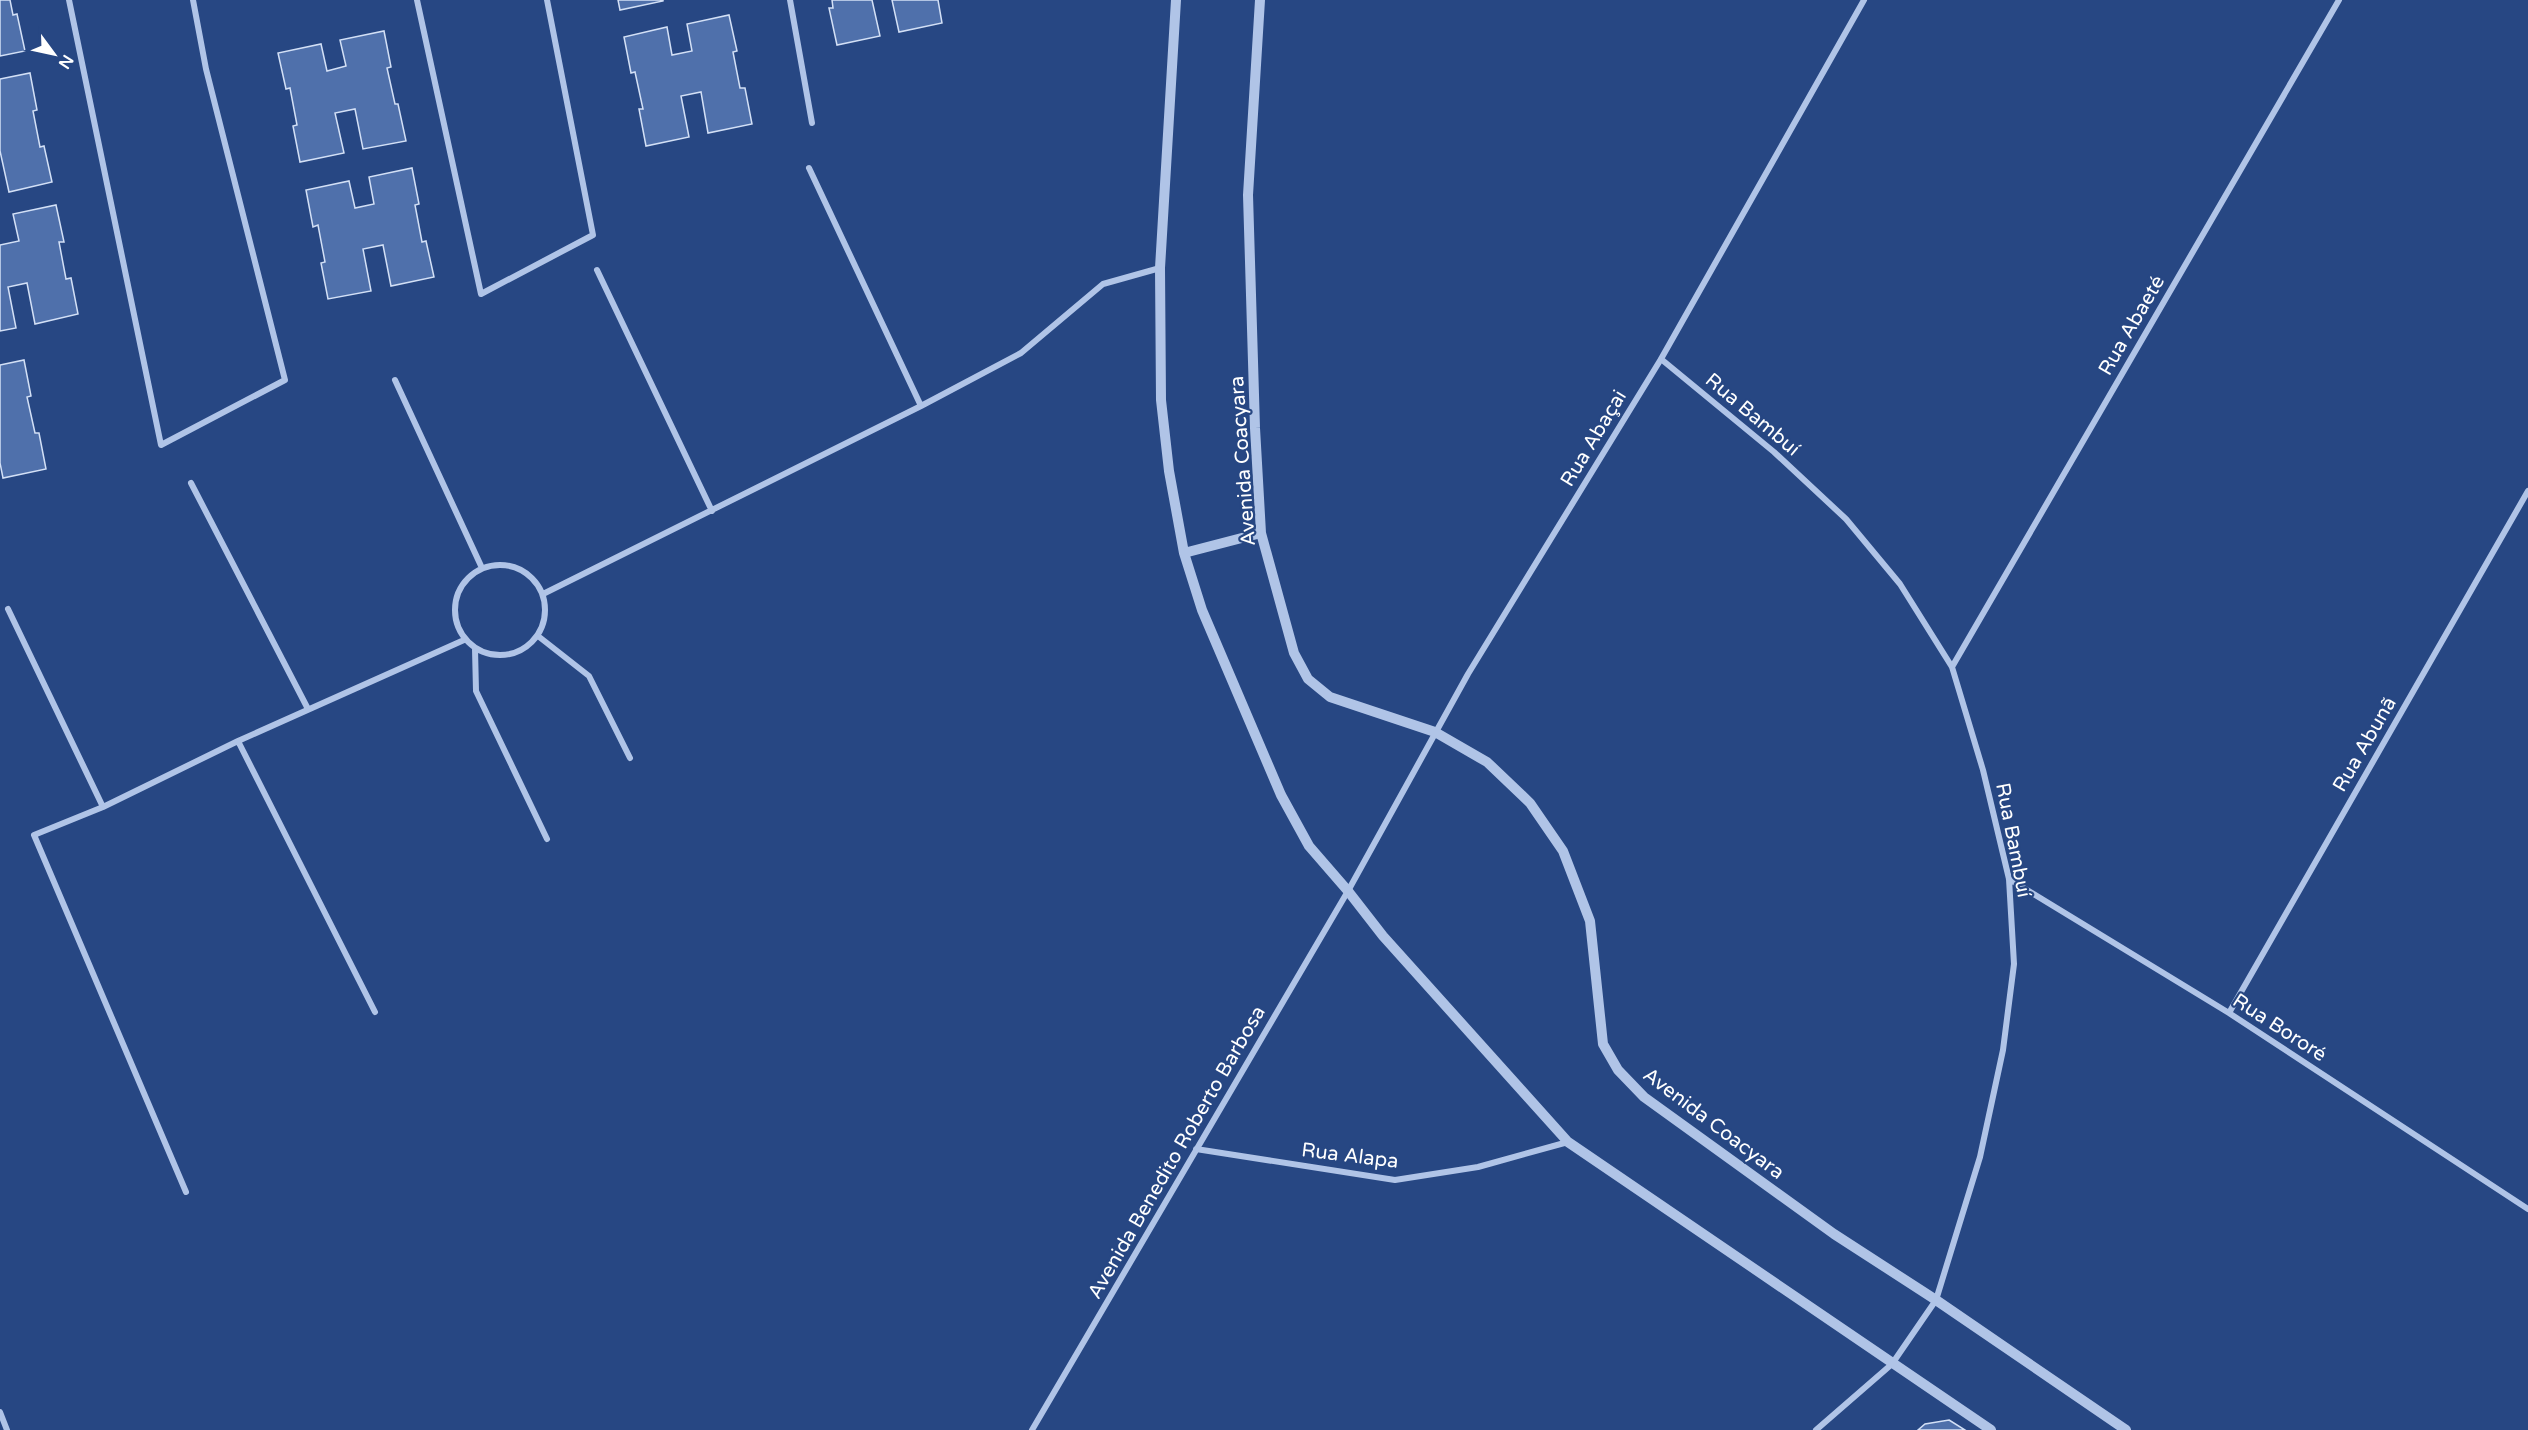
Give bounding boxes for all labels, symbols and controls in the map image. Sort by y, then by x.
north arrow [24,24,84,84]
text: N [54,51,78,72]
street label: Rua Abaeté [2094,271,2170,380]
street label: Rua Bambuí [1700,368,1805,461]
street label: Avenida Coacyara [1225,375,1261,547]
street label: Rua Abaçai [1556,386,1632,491]
street label: Rua Abunã [2328,693,2402,796]
street label: Rua Bambuí [1990,781,2036,899]
street label: Rua Bororé [2228,989,2331,1067]
street label: Avenida Benedito Roberto Barbosa [1083,1002,1271,1303]
street label: Avenida Coacyara [1638,1063,1789,1185]
street label: Rua Alapa [1300,1138,1400,1174]

